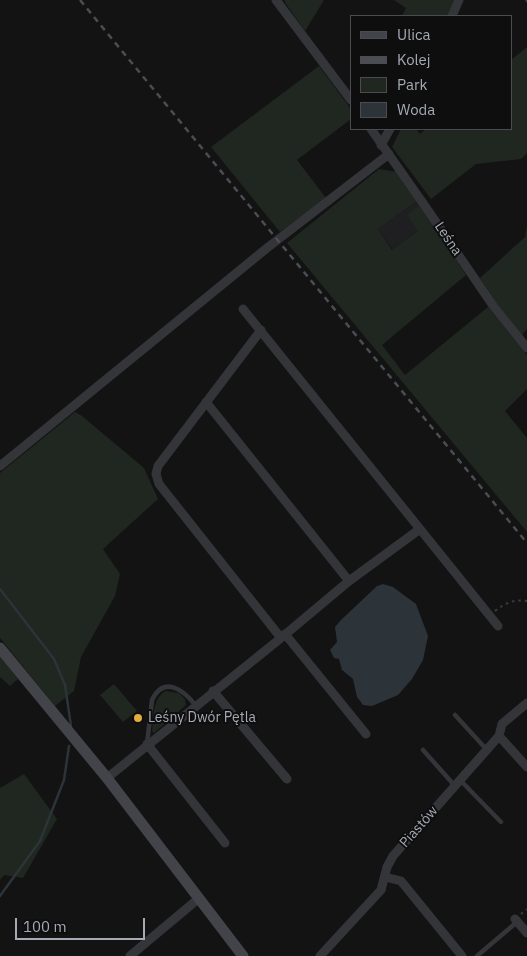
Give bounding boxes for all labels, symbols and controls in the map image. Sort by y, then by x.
legend [350,15,512,130]
text: Ulica [397,25,431,44]
text: Kolej [397,50,431,69]
text: Park [397,75,427,94]
text: Woda [397,100,435,119]
street label: Leśna [431,219,465,259]
place label: Leśny Dwór Pętla [148,710,256,726]
marker: Leśny Dwór Pętla [132,712,144,724]
street label: Piastów [396,803,442,851]
scale bar [18,908,148,940]
text: 100 m [23,917,67,936]

